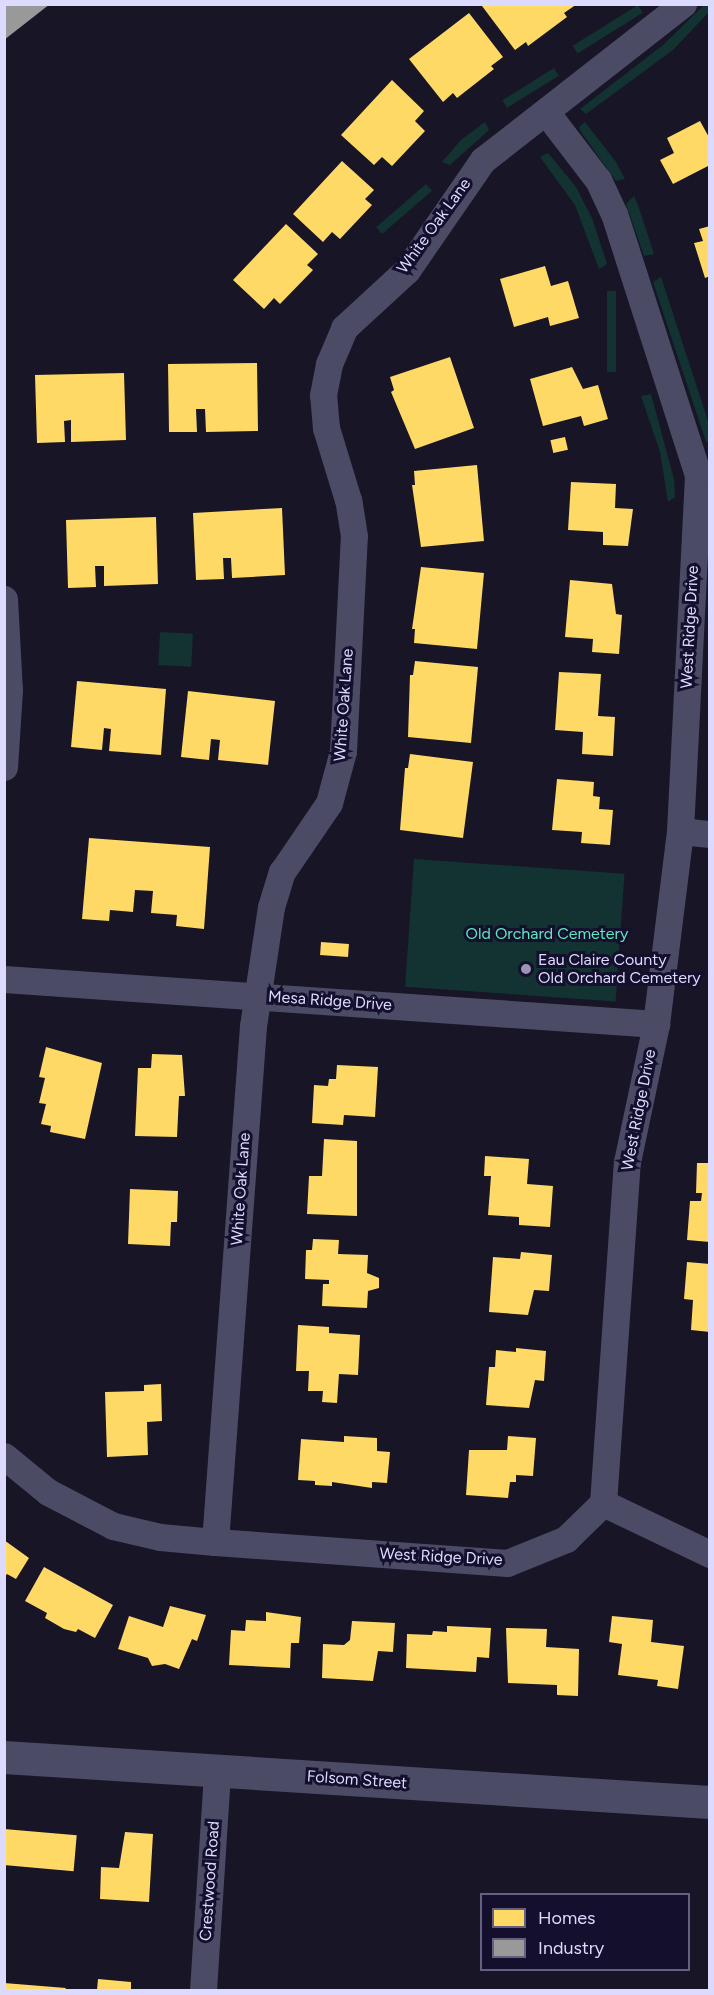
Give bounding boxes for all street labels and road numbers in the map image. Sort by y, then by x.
street label: White Oak Lane [393,175,475,277]
street label: West Ridge Drive [677,565,703,689]
street label: White Oak Lane [330,648,358,762]
street label: Mesa Ridge Drive [267,987,393,1015]
street label: West Ridge Drive [618,1048,660,1172]
street label: White Oak Lane [227,1132,255,1246]
street label: West Ridge Drive [379,1544,503,1570]
street label: Folsom Street [306,1767,408,1793]
street label: Crestwood Road [196,1820,224,1942]

